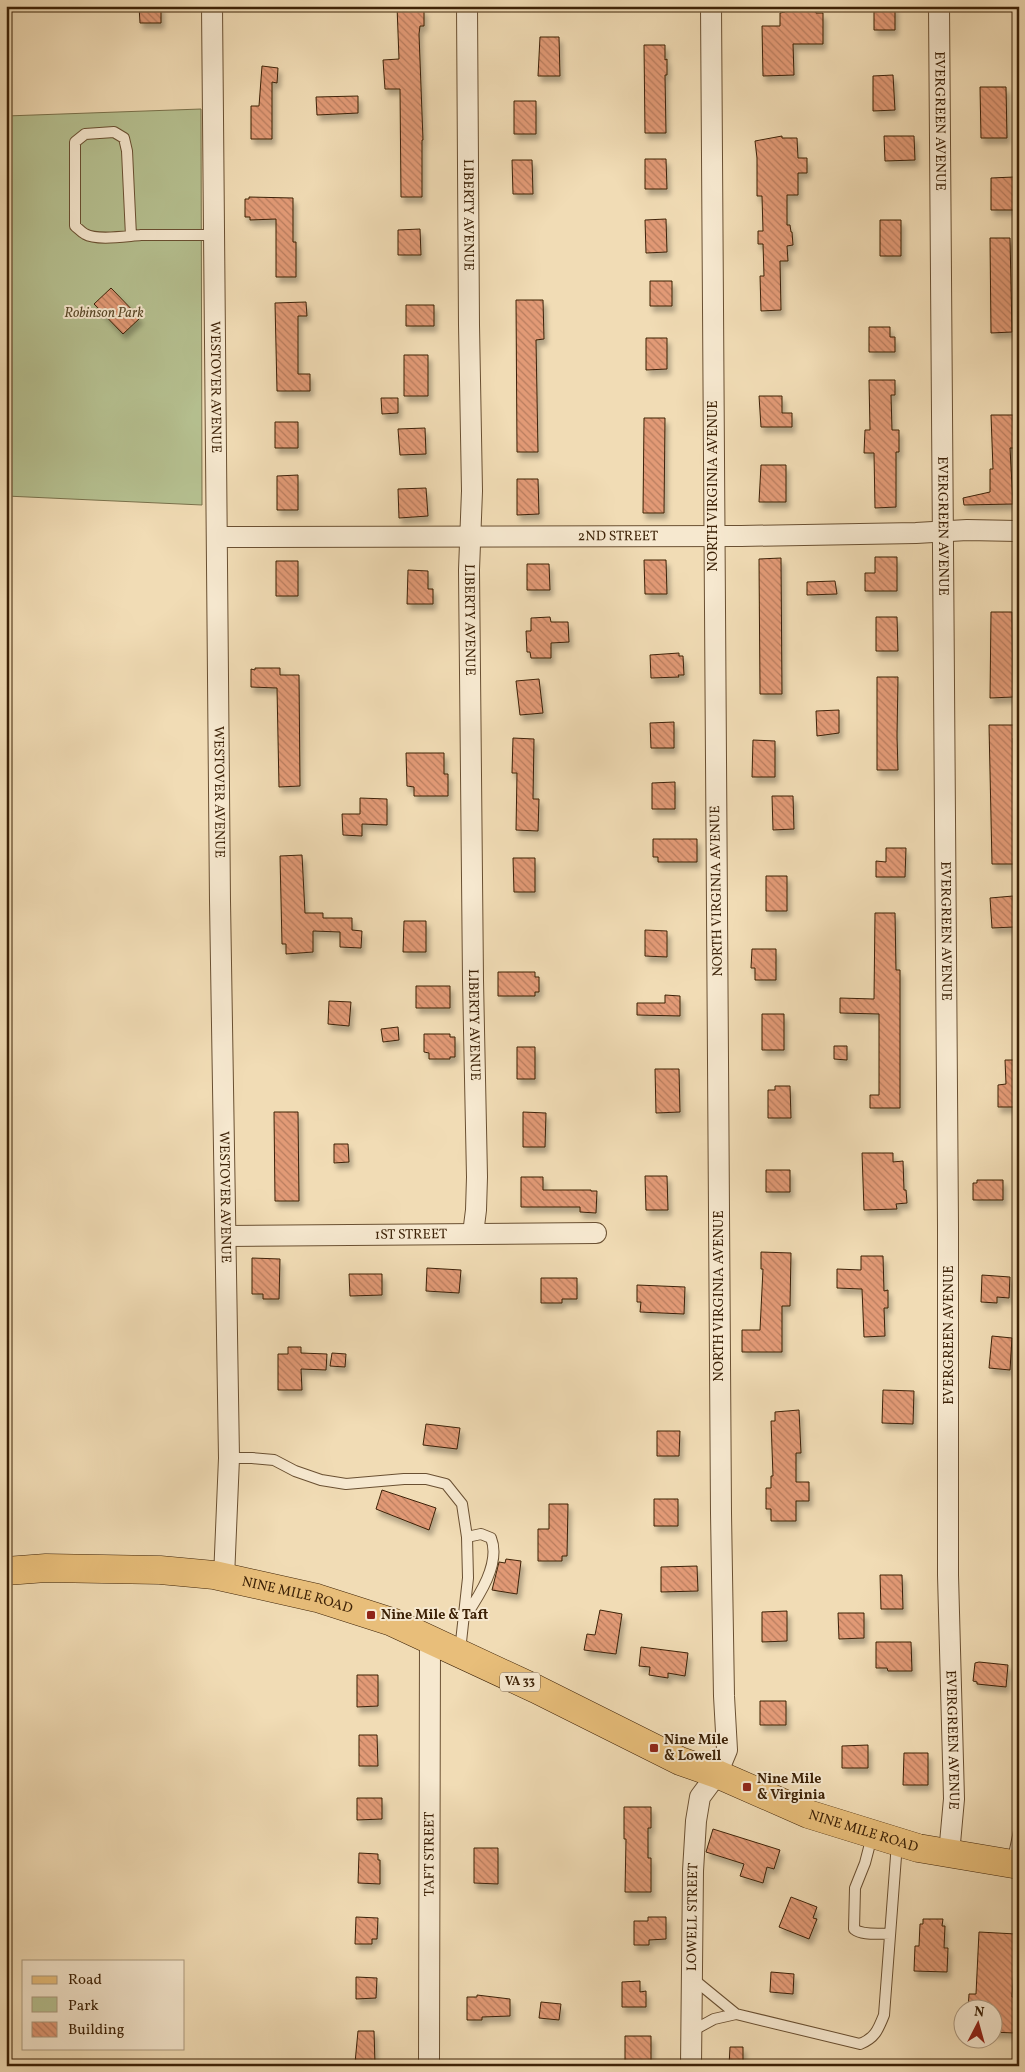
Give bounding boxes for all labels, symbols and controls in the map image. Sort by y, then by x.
street label: EVERGREEN AVENUE [930,51,950,191]
street label: LIBERTY AVENUE [458,159,478,271]
park label: Robinson Park [64,304,144,323]
street label: WESTOVER AVENUE [205,321,225,453]
street label: NORTH VIRGINIA AVENUE [704,400,723,572]
street label: EVERGREEN AVENUE [933,456,953,596]
street label: 2ND STREET [578,527,658,546]
street label: LIBERTY AVENUE [459,564,480,676]
street label: WESTOVER AVENUE [209,726,229,858]
street label: NORTH VIRGINIA AVENUE [706,805,728,977]
street label: EVERGREEN AVENUE [936,861,956,1001]
street label: LIBERTY AVENUE [463,969,485,1081]
street label: WESTOVER AVENUE [214,1131,235,1263]
street label: NORTH VIRGINIA AVENUE [710,1210,729,1382]
street label: 1ST STREET [375,1225,447,1244]
street label: EVERGREEN AVENUE [940,1265,959,1405]
street label: NINE MILE ROAD [240,1572,355,1618]
place label: Nine Mile & Taft [381,1606,489,1625]
marker: Nine Mile & Taft [365,1609,377,1621]
street label: EVERGREEN AVENUE [941,1670,964,1811]
road number: VA 33 [500,1672,540,1691]
place label: Nine Mile & Lowell [664,1731,728,1766]
marker: Nine Mile & Lowell [648,1742,660,1754]
place label: Nine Mile & Virginia [757,1770,826,1805]
marker: Nine Mile & Virginia [741,1781,753,1793]
street label: NINE MILE ROAD [806,1805,920,1857]
street label: TAFT STREET [420,1812,439,1896]
street label: LOWELL STREET [682,1862,703,1971]
legend [22,1960,185,2050]
text: Road [68,1970,102,1991]
text: Park [68,1996,99,2017]
north arrow [952,2000,1002,2050]
text: N [973,2003,985,2023]
text: Building [68,2020,125,2041]

